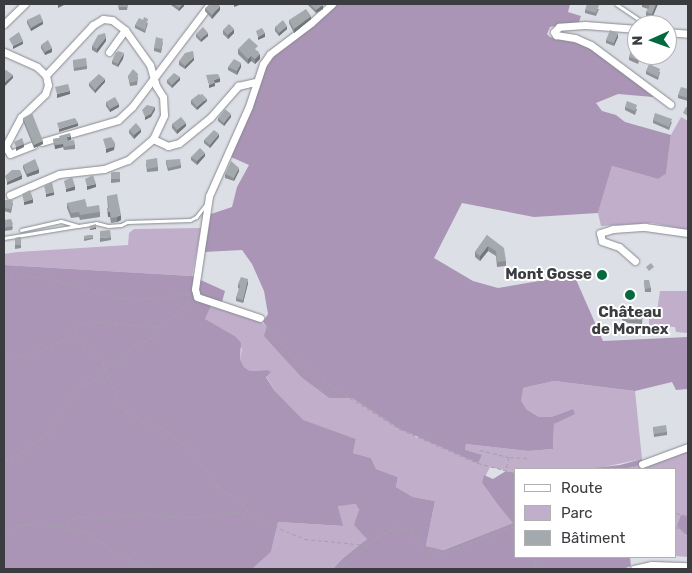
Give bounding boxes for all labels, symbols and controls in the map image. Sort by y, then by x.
north arrow [627,15,677,65]
text: N [629,35,646,46]
place label: Mont Gosse [505,266,592,284]
marker: Mont Gosse [596,269,608,281]
marker: Château de Mornex [624,289,636,301]
place label: Château de Mornex [591,303,669,338]
legend [514,468,677,558]
text: Route [561,479,603,497]
text: Parc [561,504,593,522]
text: Bâtiment [561,529,625,547]

